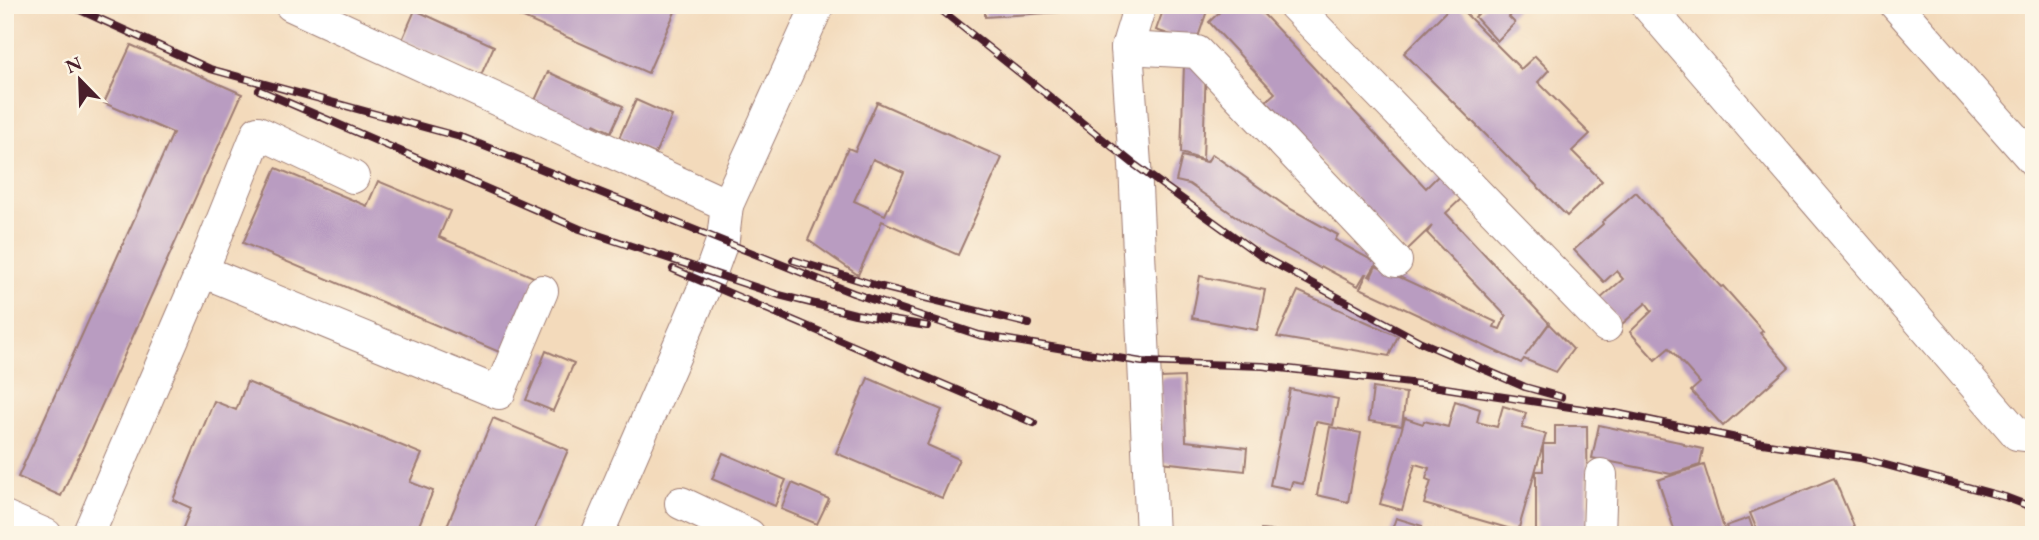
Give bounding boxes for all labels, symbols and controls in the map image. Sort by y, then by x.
north arrow [46,46,116,116]
text: N [62,50,86,79]

